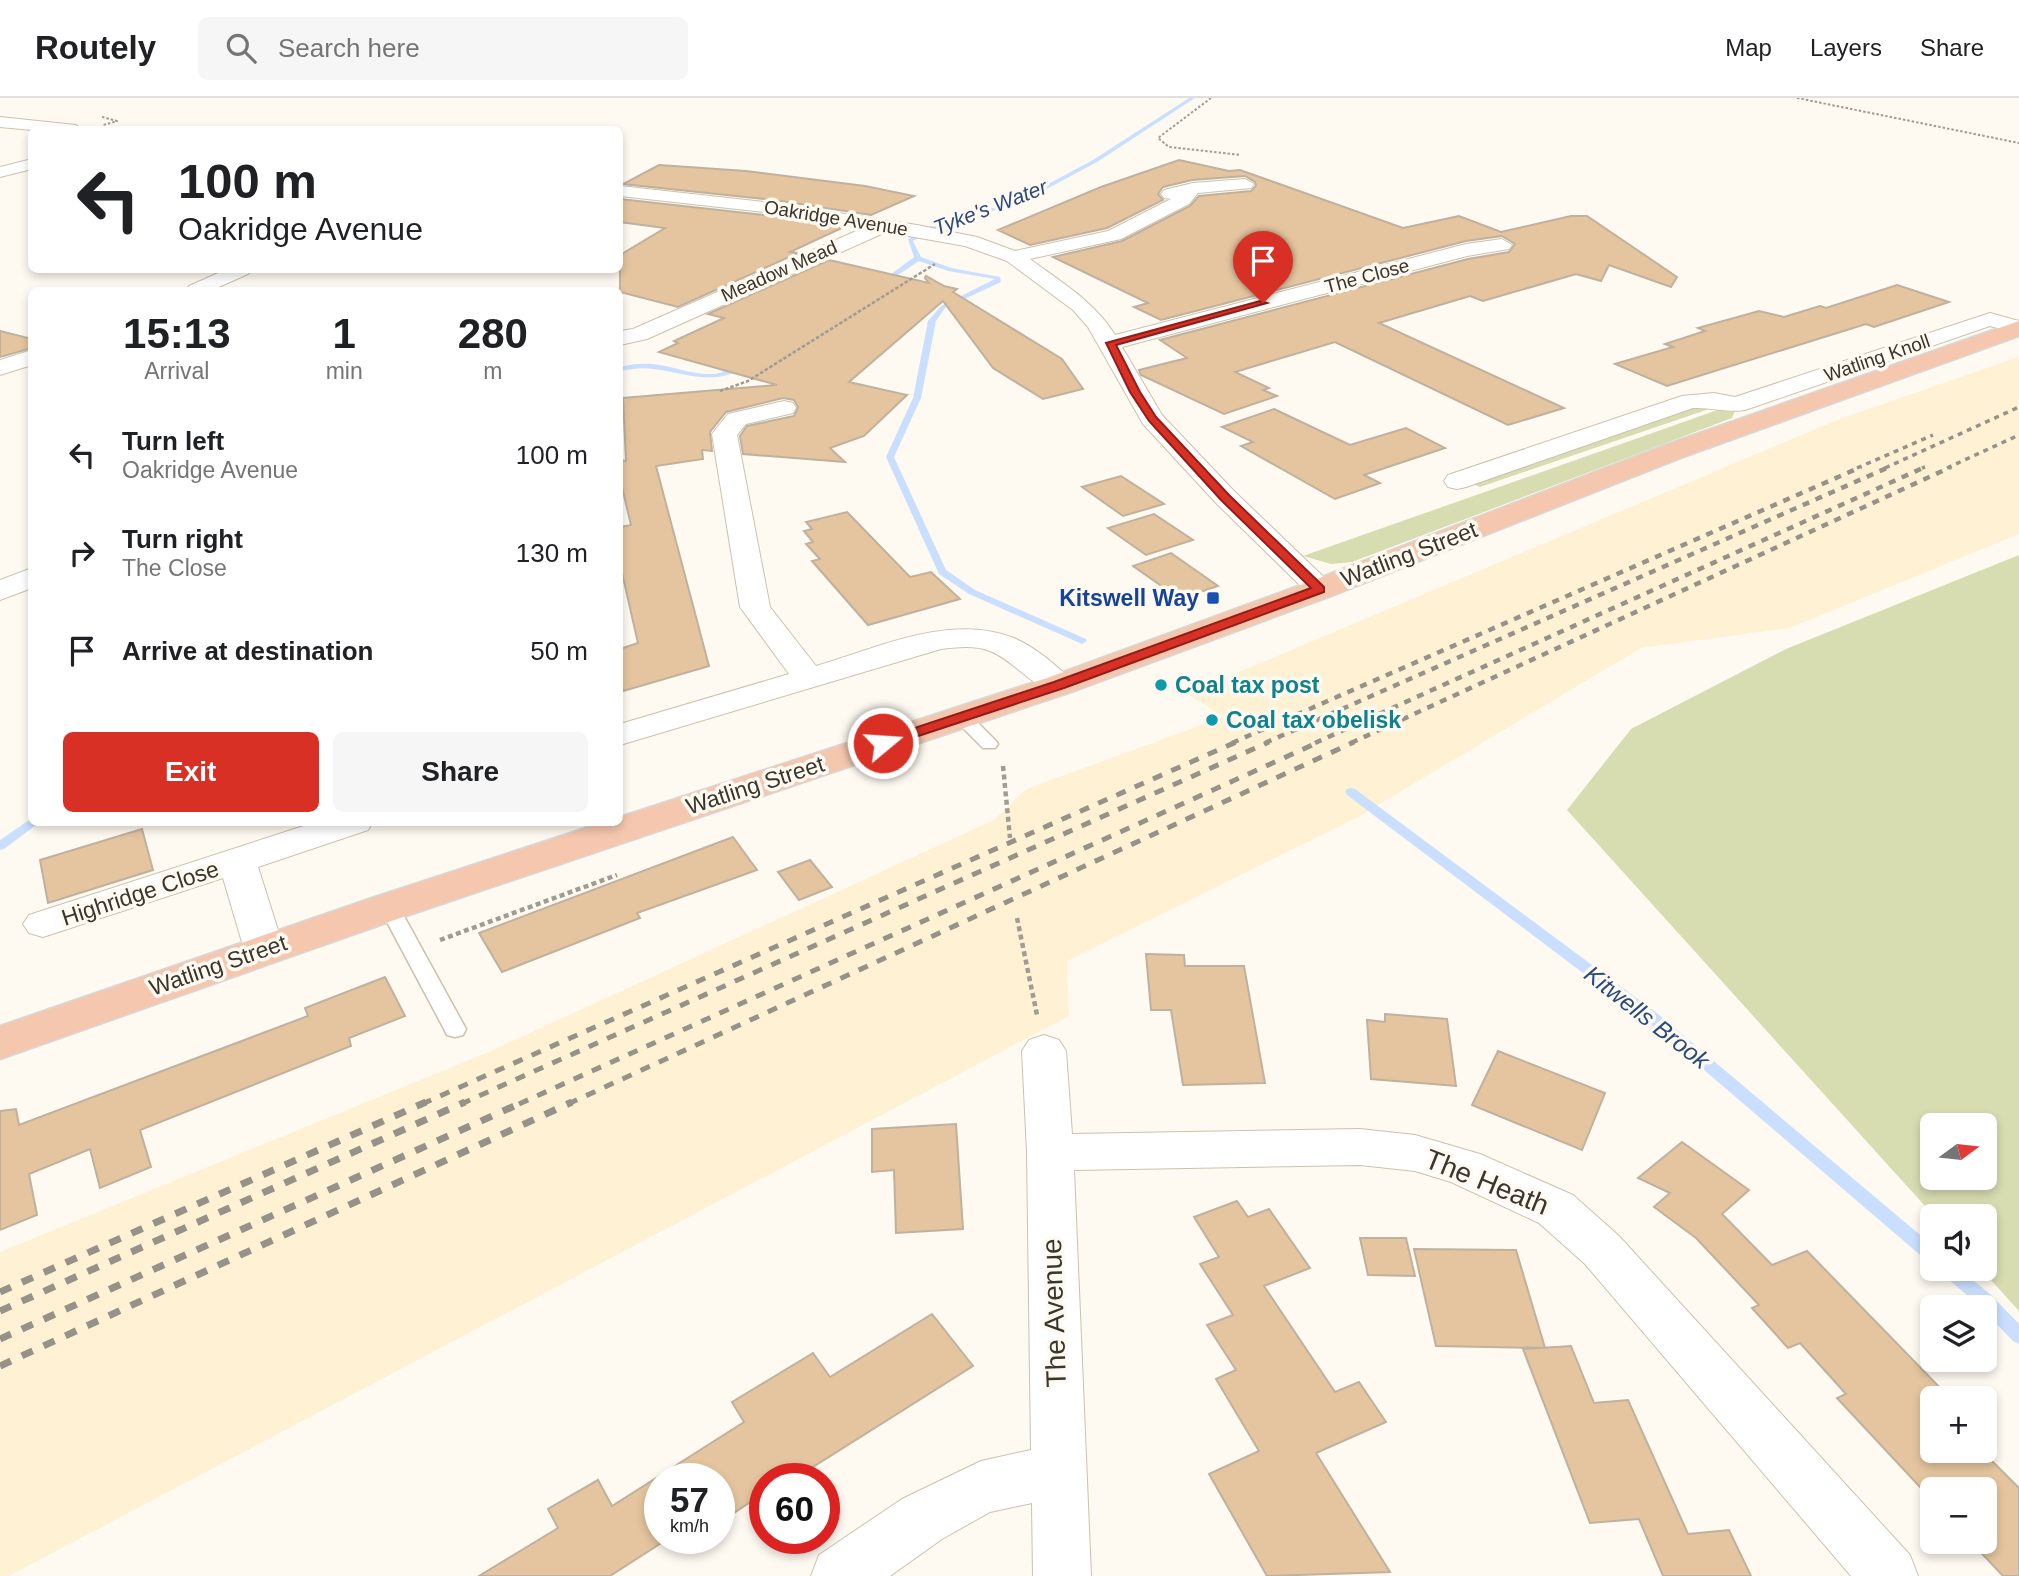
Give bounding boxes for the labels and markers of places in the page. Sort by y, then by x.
pin [1233,231,1293,303]
place label: Kitswell Way [1059,585,1199,611]
marker: Kitswell Way [1205,590,1221,606]
place label: Coal tax post [1175,672,1320,698]
marker: Coal tax post [1153,677,1169,693]
place label: Coal tax obelisk [1226,707,1401,733]
marker: Coal tax obelisk [1204,712,1220,728]

